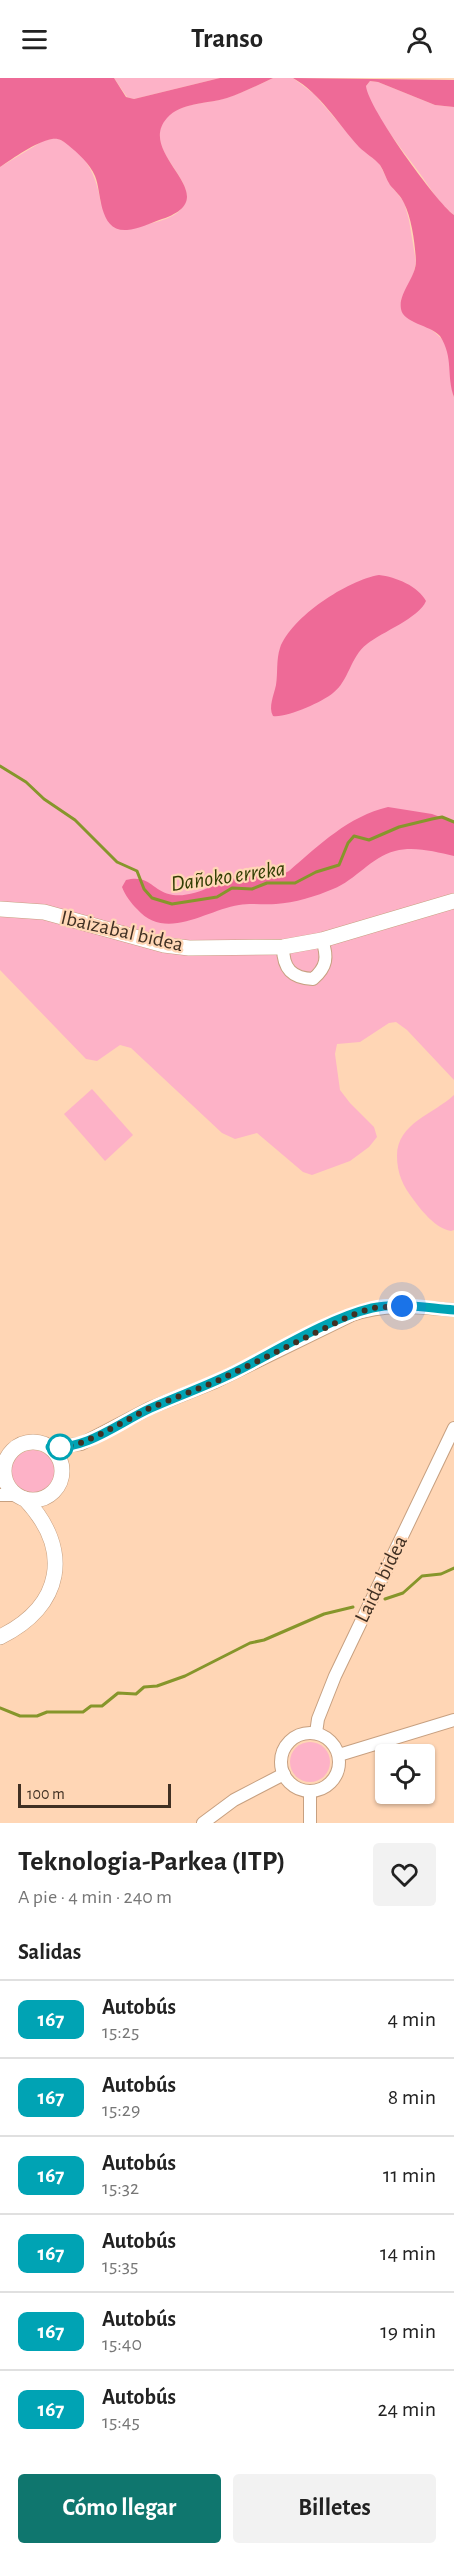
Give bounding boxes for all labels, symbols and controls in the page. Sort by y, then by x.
icon: menu [18,23,51,56]
icon: person [403,23,436,56]
text: Transo [191,25,263,52]
water label: Dañoko erreka [169,857,287,895]
street label: Ibaizabal bidea [59,907,185,955]
your location [387,1291,417,1321]
unlabelled marker [47,1434,73,1460]
street label: Laida bidea [351,1532,411,1626]
map controls [375,1744,435,1804]
button: locate [375,1744,435,1804]
scale bar [18,1781,171,1808]
text: 100 m [27,1786,65,1802]
button: heart [373,1843,436,1906]
text: Teknologia-Parkea (ITP) [18,1848,286,1876]
text: A pie · 4 min · 240 m [18,1887,172,1907]
text: Salidas [18,1941,81,1963]
text: Autobús [102,1996,176,2018]
text: 4 min [388,2008,436,2030]
text: 167 [38,2009,64,2030]
text: 15:25 [102,2022,139,2042]
text: Autobús [102,2074,176,2096]
text: 8 min [388,2086,436,2108]
text: 167 [38,2087,64,2108]
text: 15:29 [102,2100,140,2120]
text: Autobús [102,2152,176,2174]
text: 11 min [383,2164,436,2186]
text: 167 [38,2165,64,2186]
text: 15:32 [102,2178,139,2198]
text: Autobús [102,2230,176,2252]
text: 14 min [380,2242,436,2264]
text: 167 [38,2243,64,2264]
text: 15:35 [102,2256,138,2276]
text: Autobús [102,2308,176,2330]
text: 19 min [380,2320,436,2342]
text: 167 [38,2321,64,2342]
text: 15:40 [102,2334,142,2354]
text: Autobús [102,2386,176,2408]
text: 24 min [378,2398,436,2420]
text: 167 [38,2399,64,2420]
text: 15:45 [102,2412,140,2432]
button: Cómo llegar [18,2474,221,2543]
button: Billetes [233,2474,436,2543]

